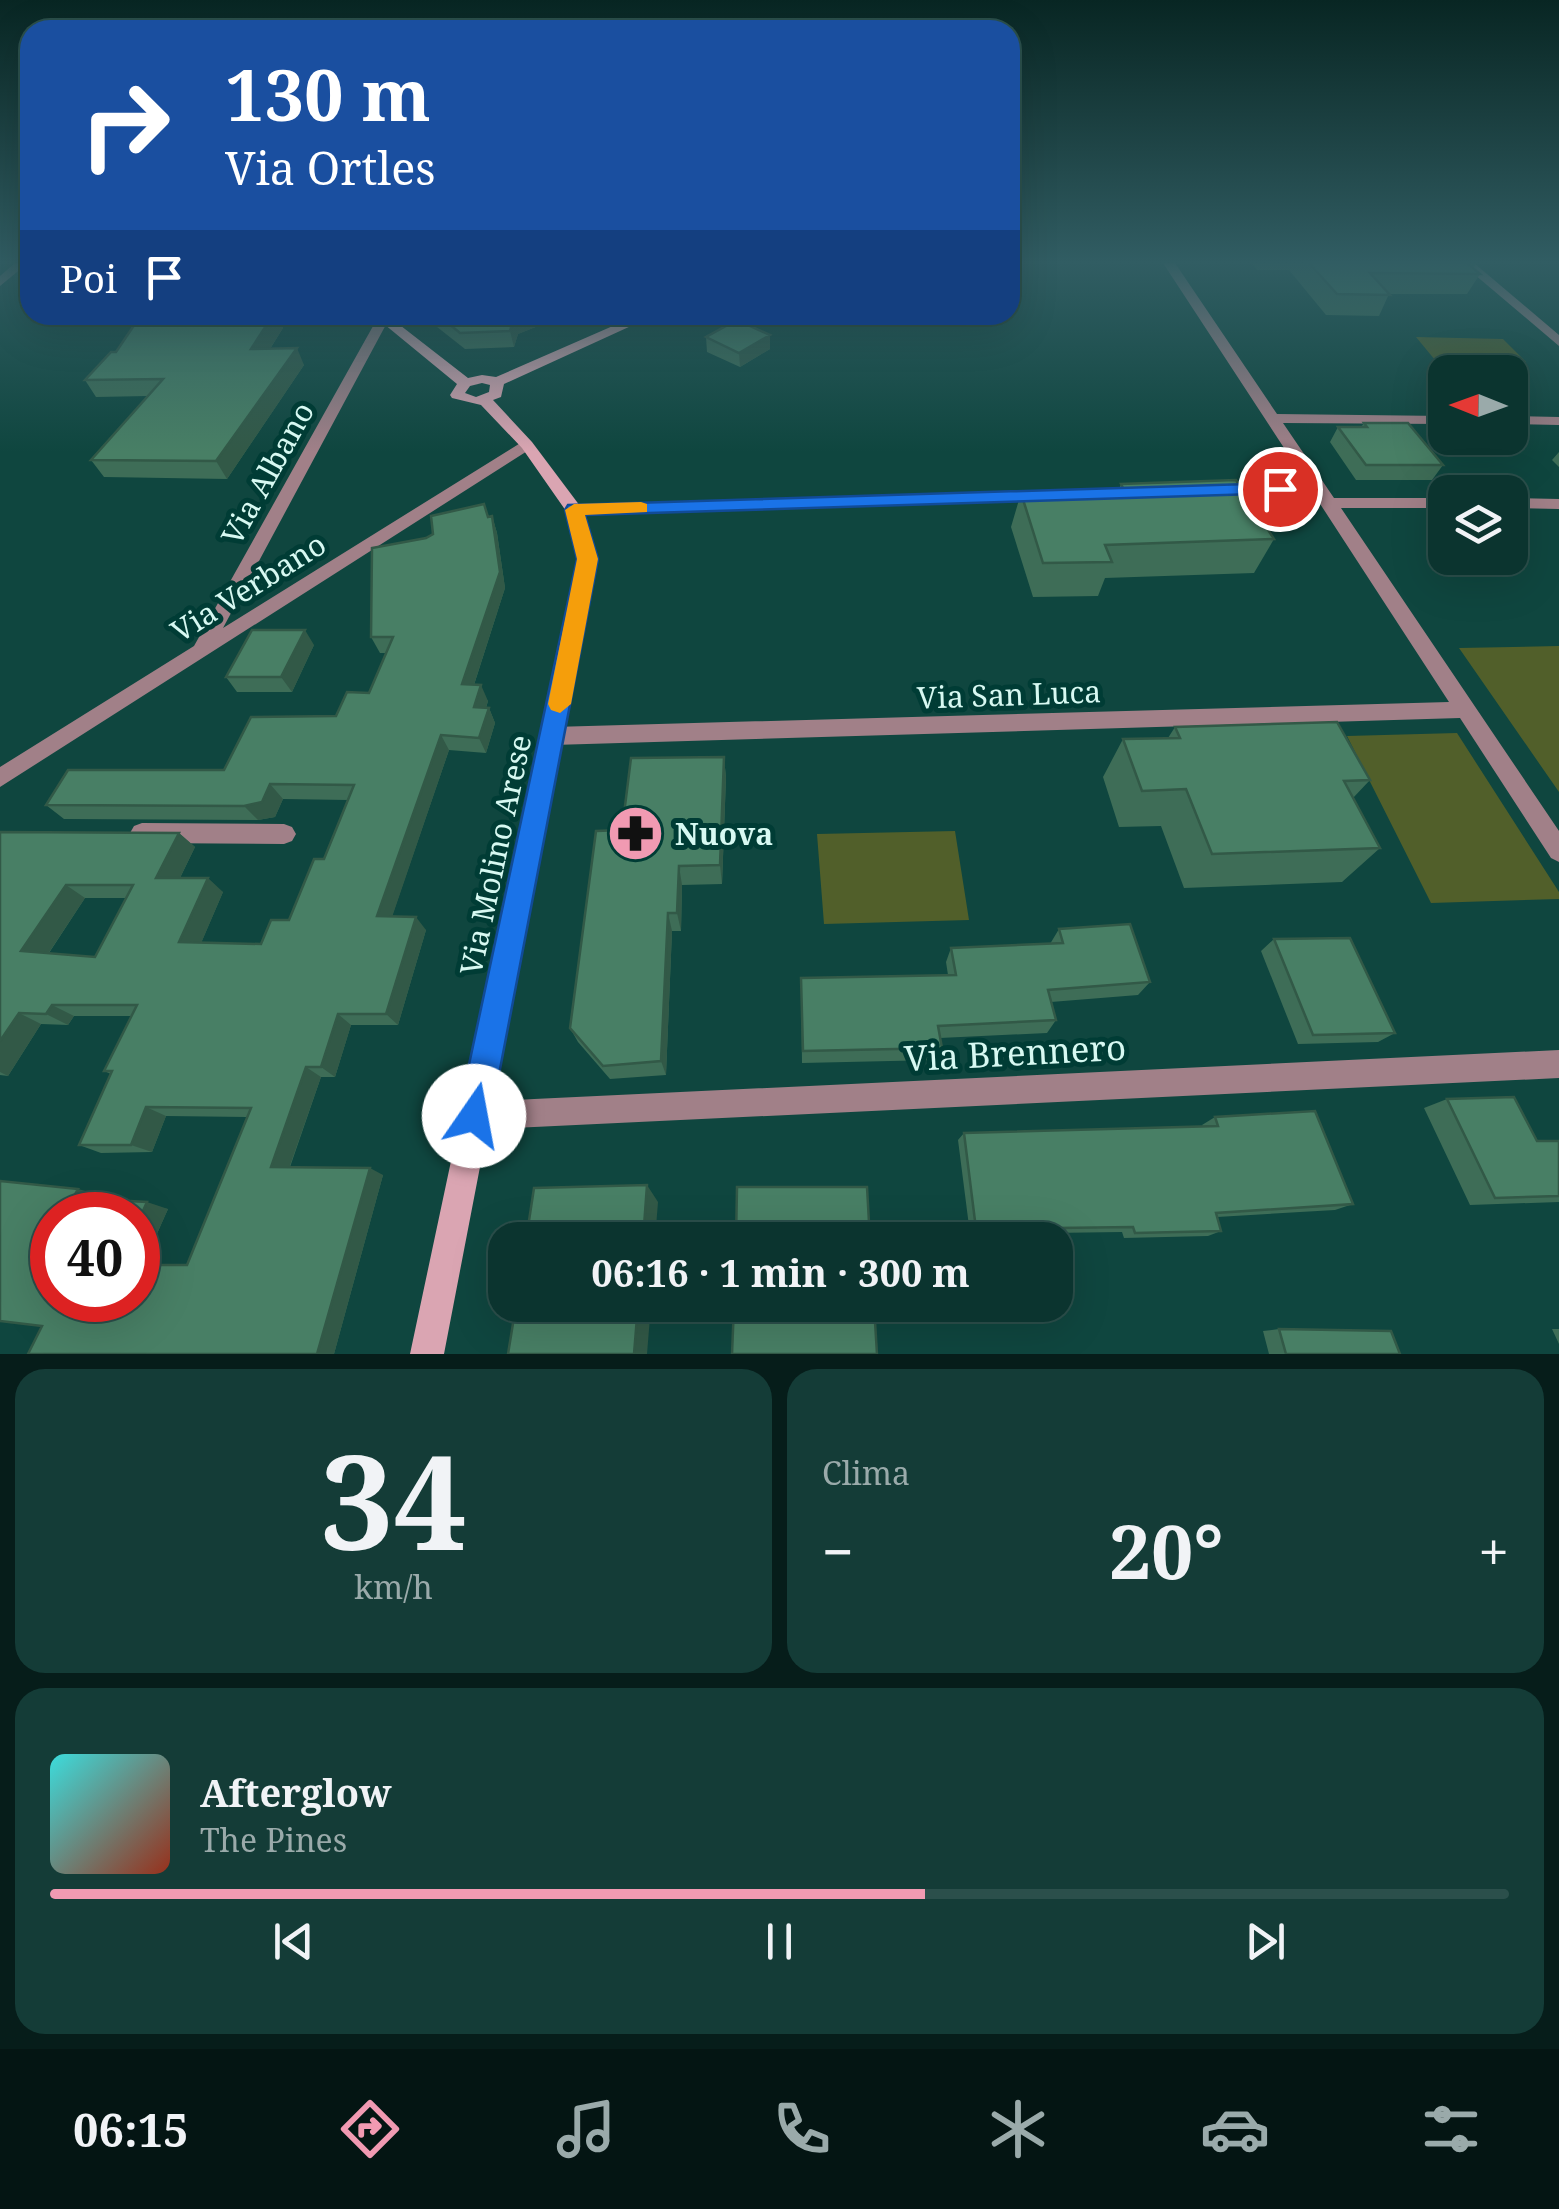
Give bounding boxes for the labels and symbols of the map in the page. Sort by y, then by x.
north arrow [1428,355,1528,455]
street label: Via Albano [211,394,323,552]
pin [1238,447,1323,532]
street label: Via Verbano [163,523,333,651]
street label: Via San Luca [916,670,1102,718]
street label: Via Molino Arese [450,731,540,979]
pharmacy icon: Nuova [606,803,666,863]
place label: Nuova [675,813,773,854]
street label: Via Brennero [903,1023,1127,1081]
position arrow [422,1064,526,1168]
speed limit sign: 40 [30,1192,160,1322]

